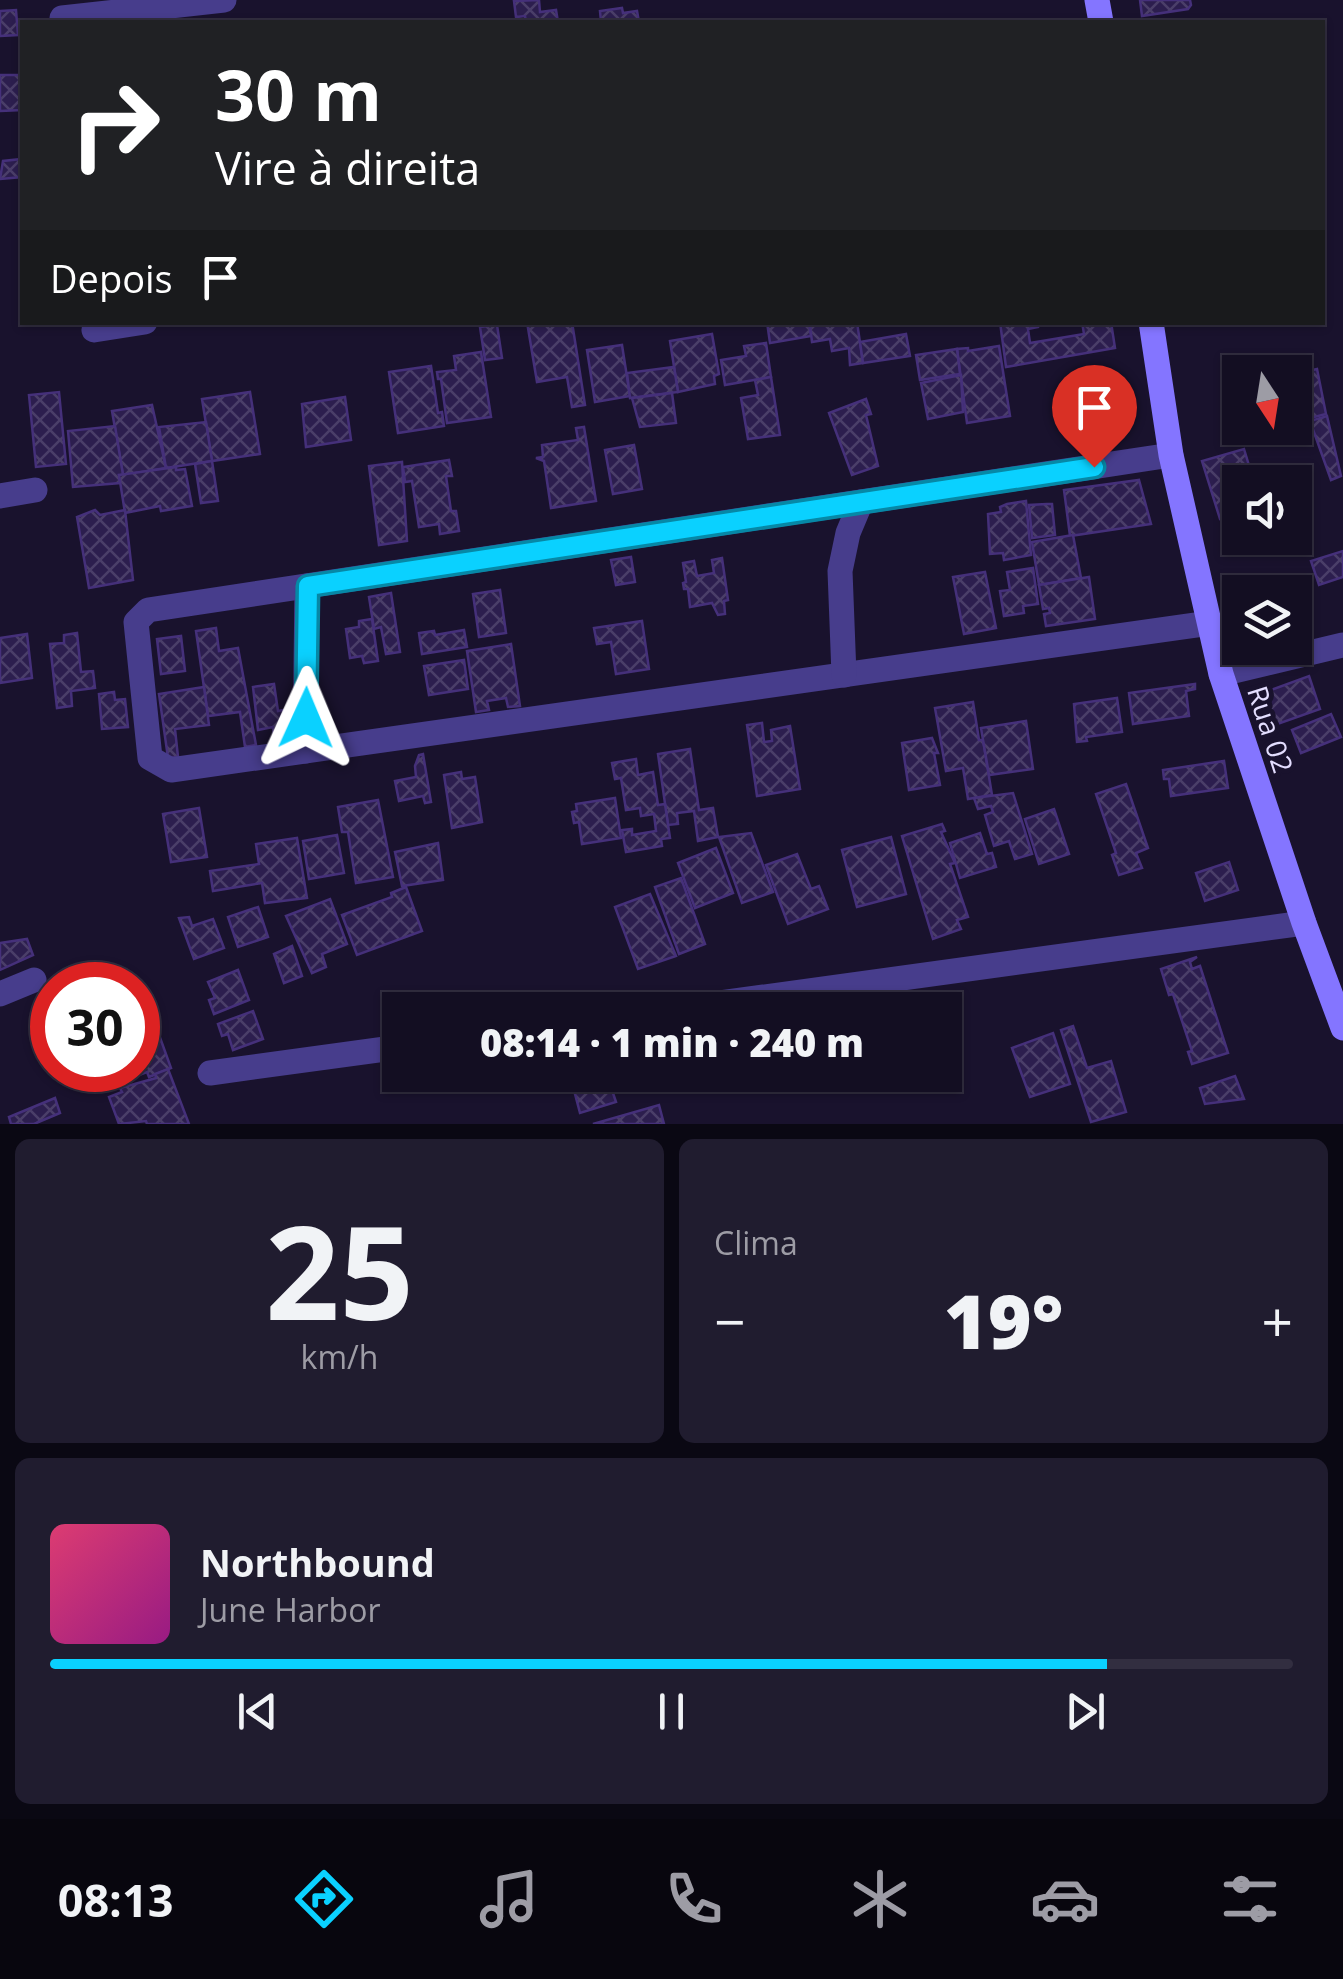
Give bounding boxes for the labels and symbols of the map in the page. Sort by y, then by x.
north arrow [1222,355,1312,445]
pin [1052,365,1137,468]
position arrow [254,666,358,770]
street label: Rua 02 [1239,681,1303,777]
speed limit sign: 30 [30,962,160,1092]

